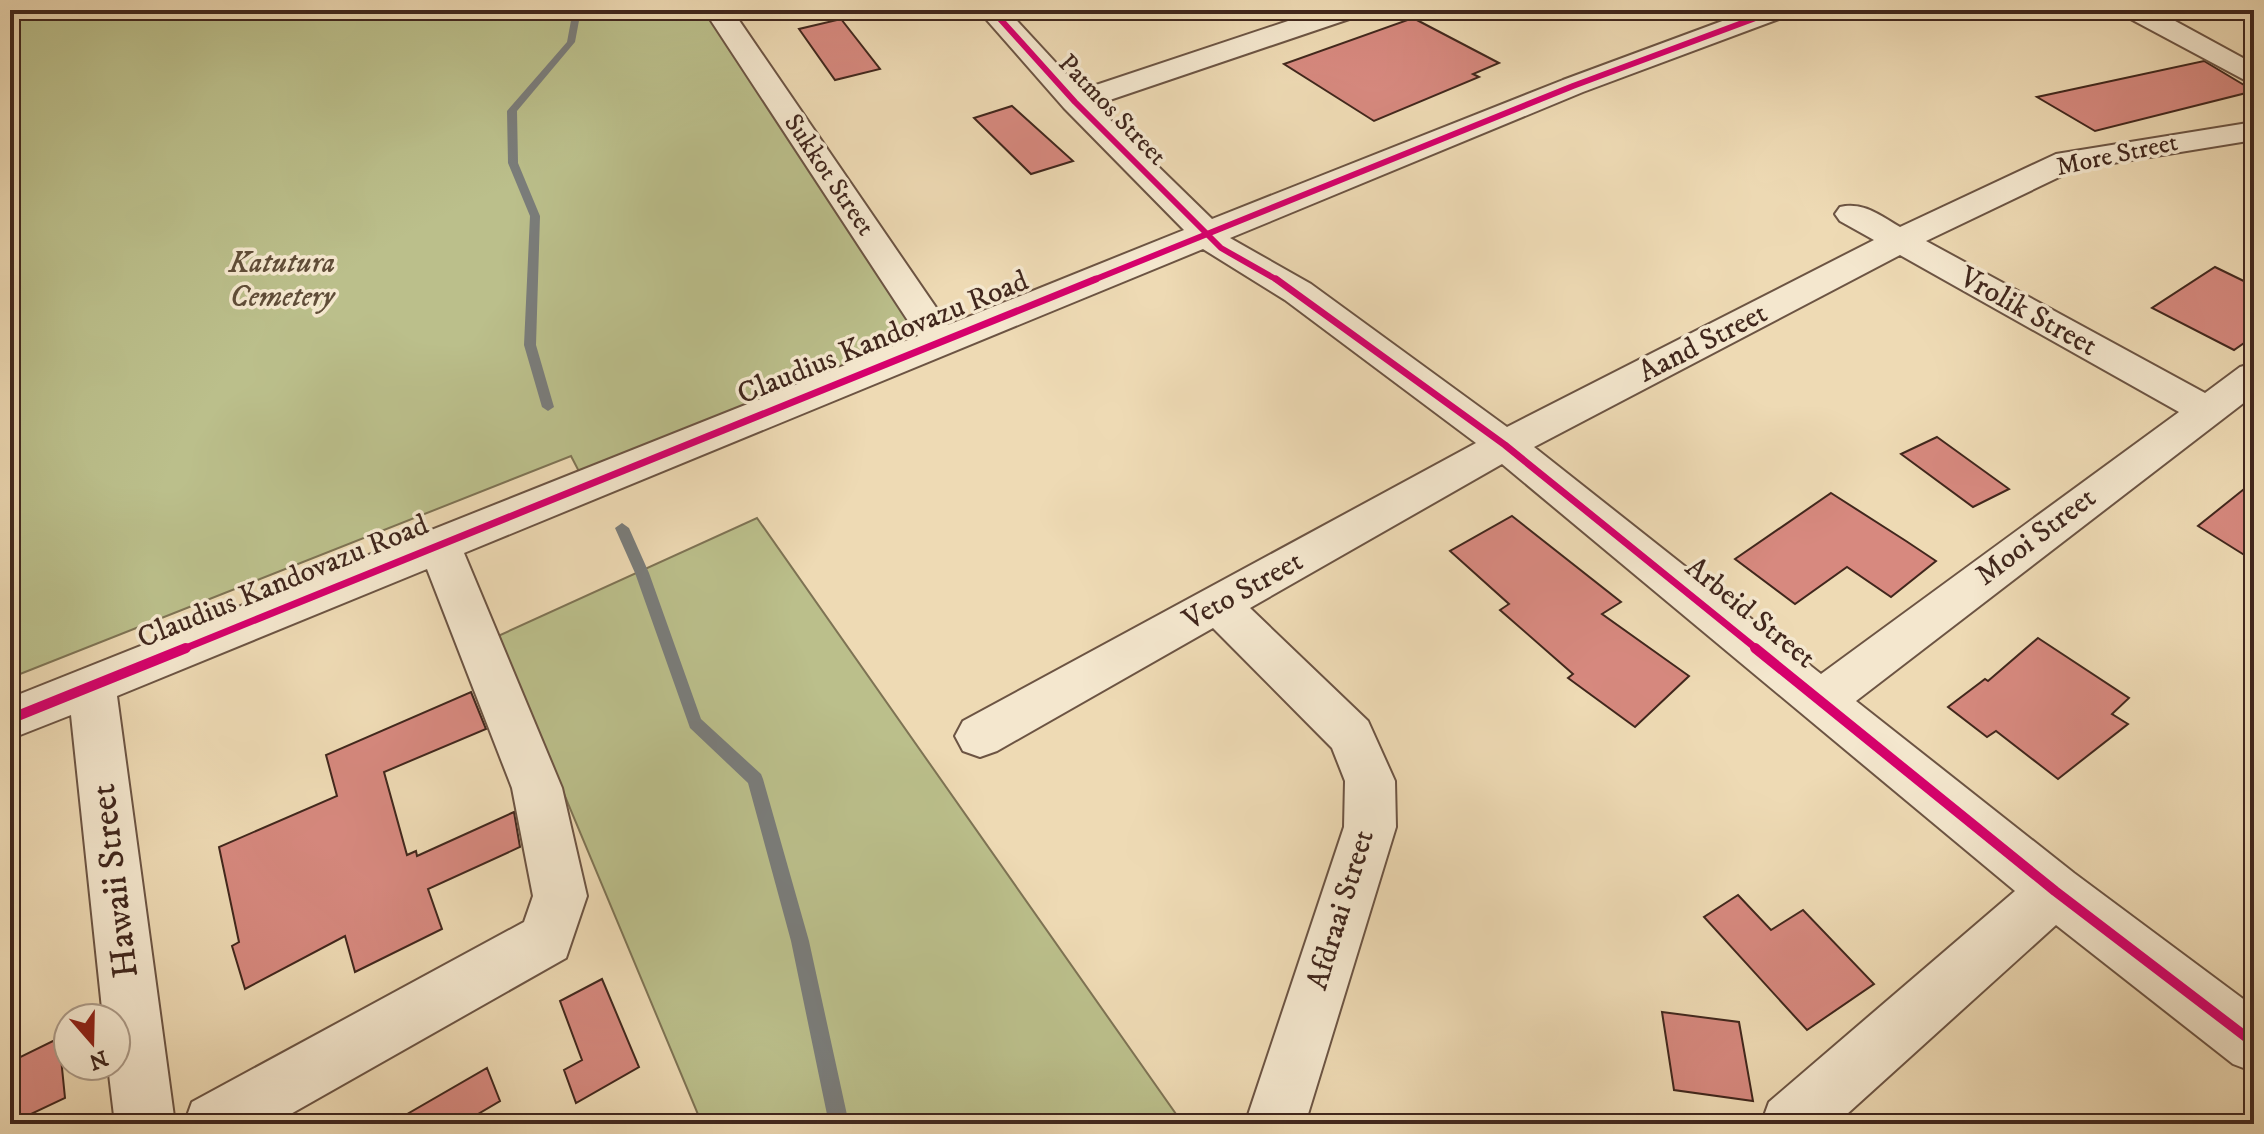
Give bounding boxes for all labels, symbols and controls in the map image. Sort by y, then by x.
street label: Patmos Street [1051,47,1173,173]
street label: Sukkot Street [776,108,882,242]
street label: More Street [2053,126,2181,184]
park label: Katutura Cemetery [228,245,337,316]
street label: Vrolik Street [1952,259,2103,365]
street label: Claudius Kandovazu Road [732,263,1034,413]
street label: Aand Street [1632,295,1774,391]
street label: Mooi Street [1968,480,2104,594]
street label: Claudius Kandovazu Road [132,507,434,657]
street label: Veto Street [1176,543,1309,640]
street label: Arbeid Street [1677,549,1823,677]
street label: Hawaii Street [81,781,149,981]
street label: Afdraai Street [1299,826,1383,994]
north arrow [52,1002,132,1082]
text: N [85,1044,111,1075]

